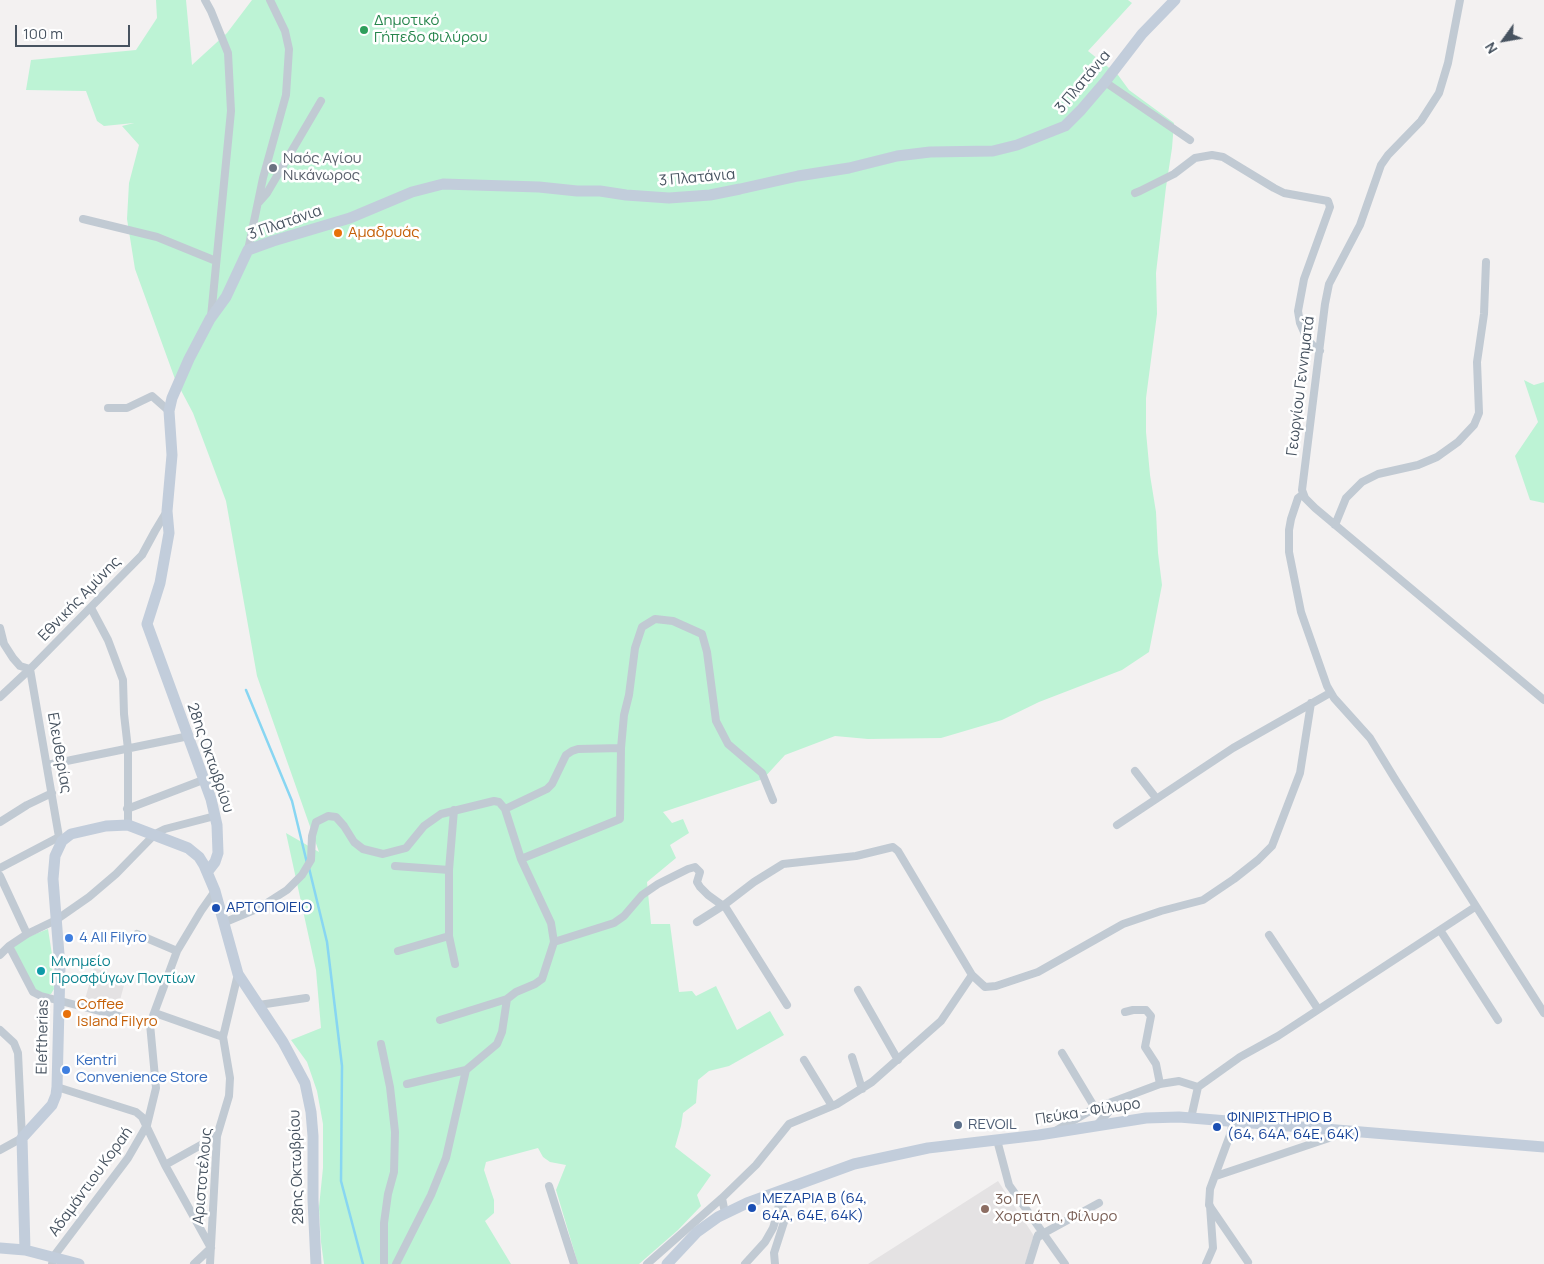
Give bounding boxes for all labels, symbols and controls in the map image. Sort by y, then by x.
place label: Δημοτικό Γήπεδο Φιλύρου [374,12,487,47]
scale bar [18,15,132,47]
north arrow [1479,15,1529,65]
text: 100 m [23,23,63,44]
marker: Δημοτικό Γήπεδο Φιλύρου [358,24,370,36]
text: N [1480,39,1502,58]
street label: 3 Πλατάνια [1052,47,1114,117]
place label: Ναός Αγίου Νικάνωρος [283,150,362,185]
marker: Ναός Αγίου Νικάνωρος [267,162,279,174]
street label: 3 Πλατάνια [658,166,736,190]
street label: 3 Πλατάνια [246,202,324,244]
place label: Αμαδρυάς [348,224,420,242]
marker: Αμαδρυάς [332,227,344,239]
street label: Γεωργίου Γεννηματά [1283,315,1319,457]
street label: Εθνικής Αμύνης [35,553,125,645]
street label: 28ης Οκτωβρίου [183,701,237,815]
street label: Ελευθερίας [43,711,75,795]
place label: ΑΡΤΟΠΟΙΕΙΟ [226,899,312,917]
marker: ΑΡΤΟΠΟΙΕΙΟ [210,902,222,914]
place label: 4 All Filyro [79,929,147,947]
marker: 4 All Filyro [63,932,75,944]
place label: Μνημείο Προσφύγων Ποντίων [51,953,195,988]
marker: Μνημείο Προσφύγων Ποντίων [35,965,47,977]
place label: Coffee Island Filyro [77,996,158,1031]
street label: Eleftherias [33,999,53,1075]
marker: Coffee Island Filyro [61,1008,73,1020]
place label: Kentri Convenience Store [76,1052,208,1087]
marker: Kentri Convenience Store [60,1064,72,1076]
street label: Πεύκα - Φίλυρο [1034,1095,1142,1129]
street label: 28ης Οκτωβρίου [286,1109,308,1225]
place label: ΦΙΝΙΡΙΣΤΗΡΙΟ B (64, 64Α, 64Ε, 64Κ) [1227,1109,1360,1144]
place label: REVOIL [968,1116,1017,1134]
marker: REVOIL [952,1119,964,1131]
marker: ΦΙΝΙΡΙΣΤΗΡΙΟ B (64, 64Α, 64Ε, 64Κ) [1211,1121,1223,1133]
street label: Αδαμάντιου Κοραή [45,1124,137,1240]
street label: Αριστοτέλους [190,1127,216,1225]
place label: ΜΕΖΑΡΙΑ B (64, 64Α, 64Ε, 64Κ) [762,1190,867,1225]
place label: 3ο ΓΕΛ Χορτιάτη, Φίλυρο [995,1191,1117,1226]
marker: ΜΕΖΑΡΙΑ B (64, 64Α, 64Ε, 64Κ) [746,1202,758,1214]
marker: 3ο ΓΕΛ Χορτιάτη, Φίλυρο [979,1203,991,1215]

